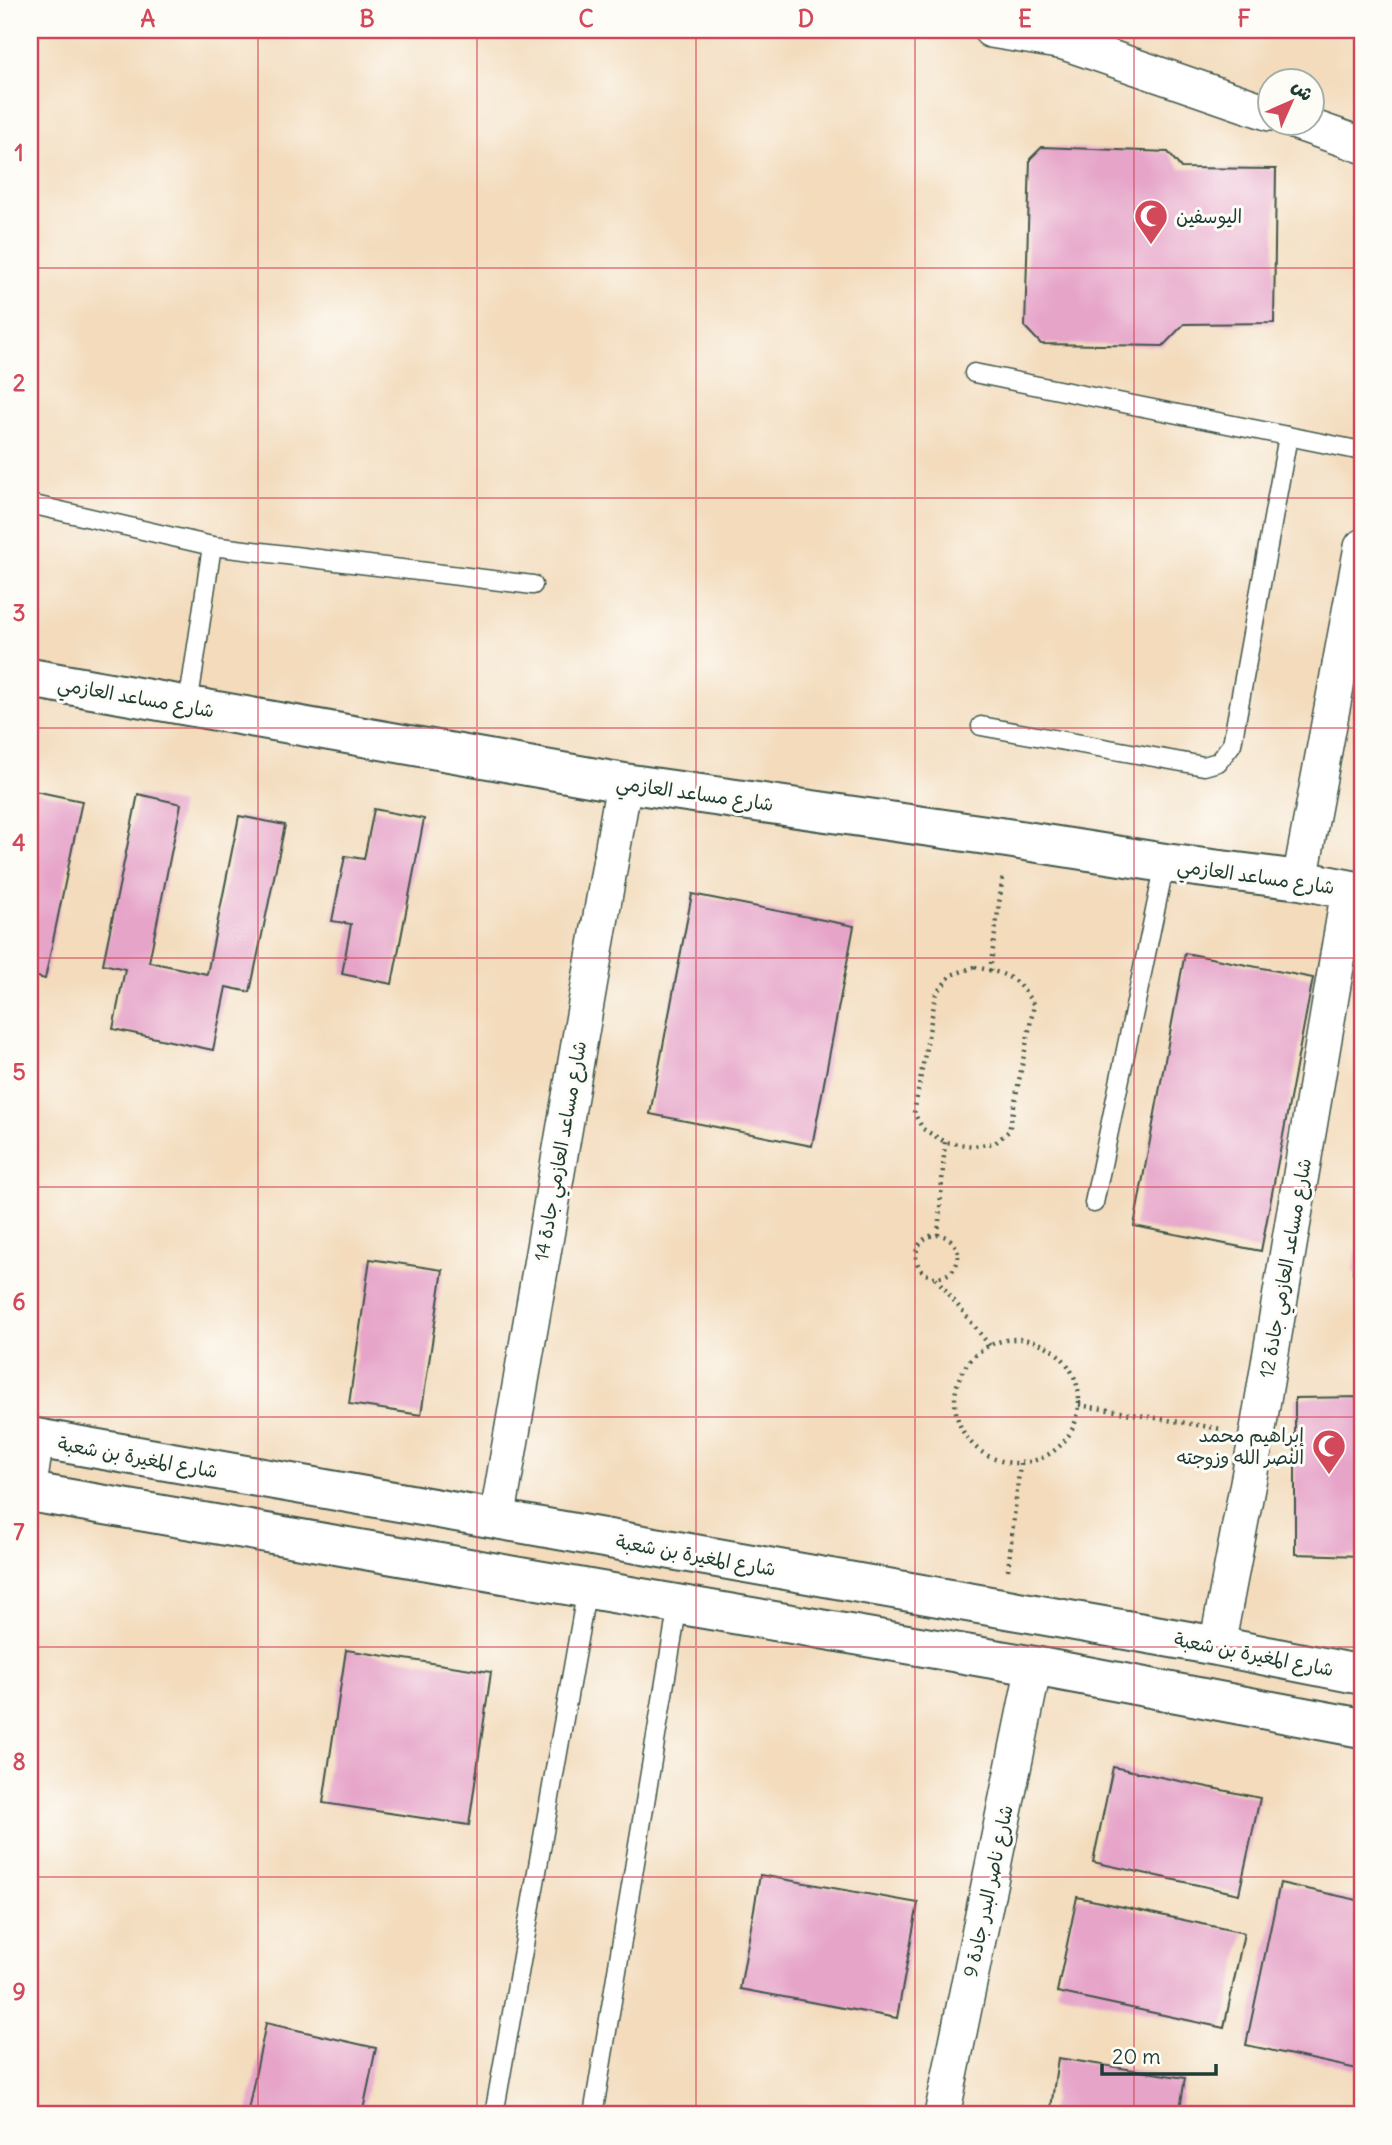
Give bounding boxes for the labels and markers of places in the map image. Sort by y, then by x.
mosque icon: اليوسفين [1132,197,1170,246]
place label: اليوسفين [1176,204,1242,229]
place label: إبراهيم محمد النصر الله وزوجته [1177,1423,1304,1470]
mosque icon: إبراهيم محمد النصر الله وزوجته [1310,1427,1348,1476]

